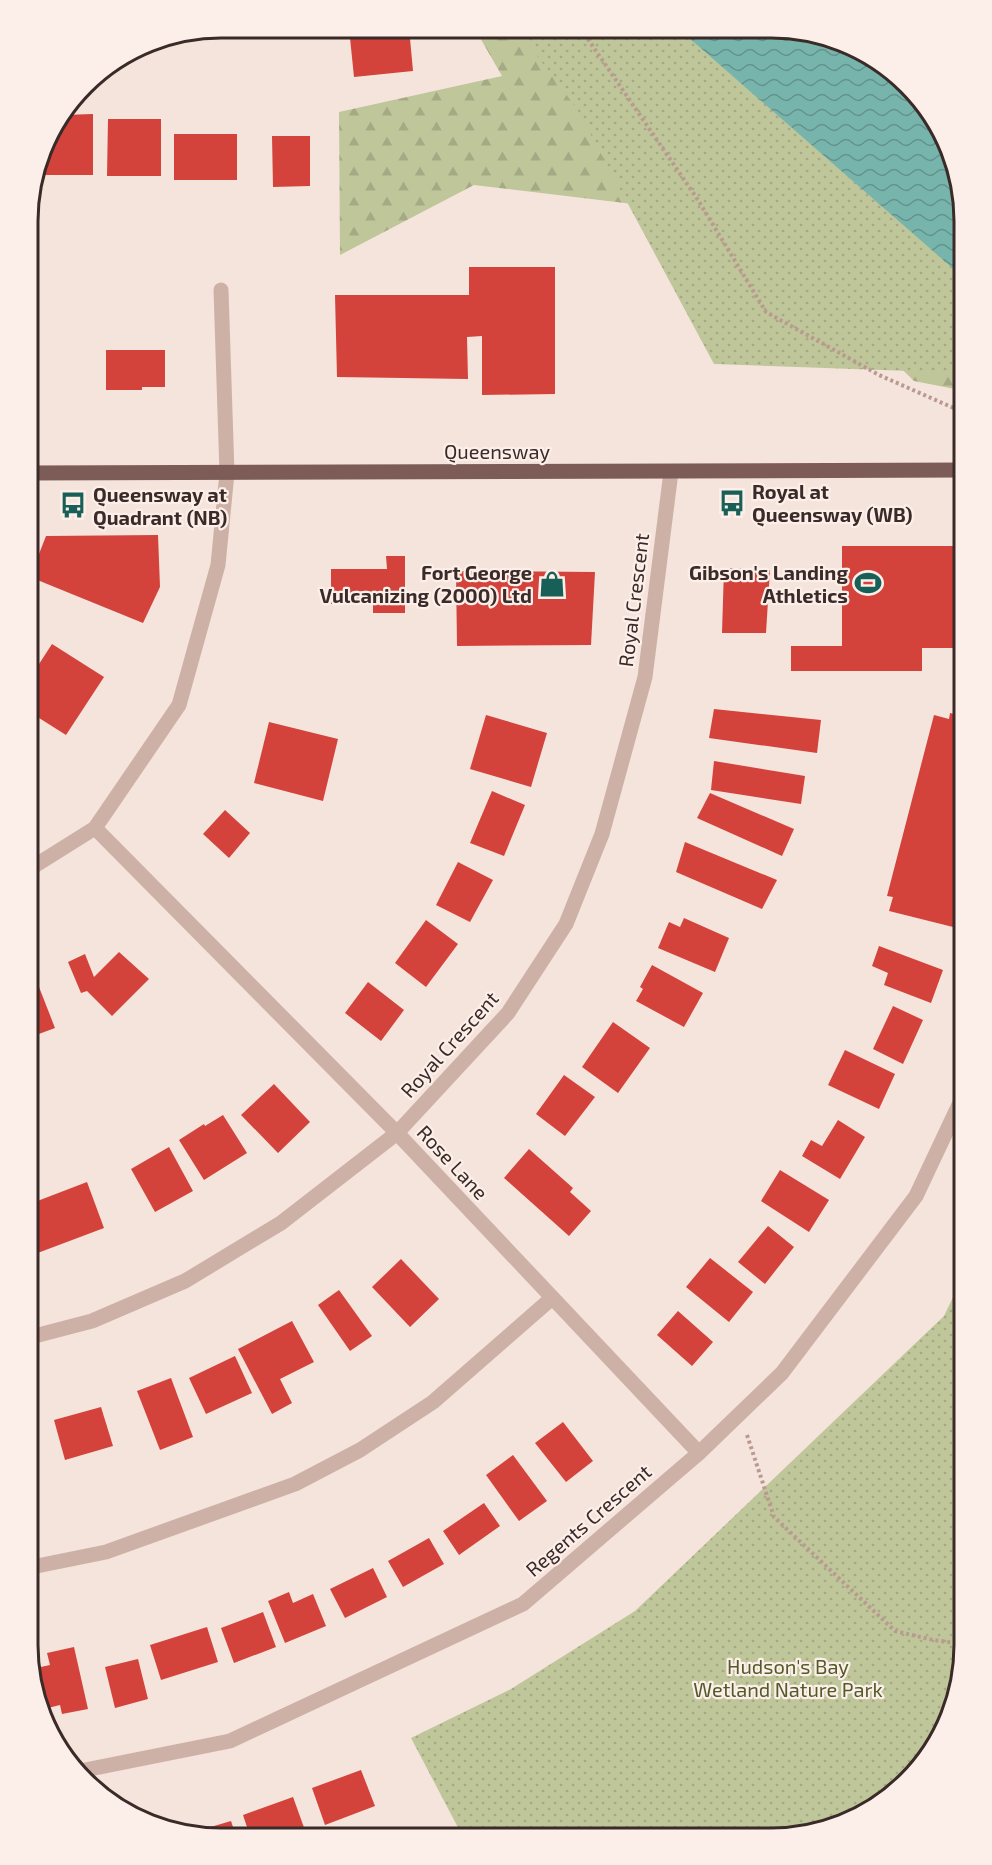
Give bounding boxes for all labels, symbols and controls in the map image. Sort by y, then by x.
street label: Queensway [444,439,550,463]
place label: Royal at Queensway (WB) [752,479,913,527]
place label: Queensway at Quadrant (NB) [93,482,227,530]
bus stop icon: Royal at Queensway (WB) [717,488,747,518]
bus stop icon: Queensway at Quadrant (NB) [58,490,88,520]
street label: Royal Crescent [613,531,653,668]
place label: Fort George Vulcanizing (2000) Ltd [320,560,532,607]
place label: Gibson's Landing Athletics [689,560,848,607]
sports icon: Gibson's Landing Athletics [853,568,883,598]
shop icon: Fort George Vulcanizing (2000) Ltd [537,569,567,599]
street label: Royal Crescent [395,986,503,1102]
street label: Rose Lane [413,1120,493,1204]
street label: Regents Crescent [520,1459,656,1581]
park label: Hudson's Bay Wetland Nature Park [693,1654,883,1701]

